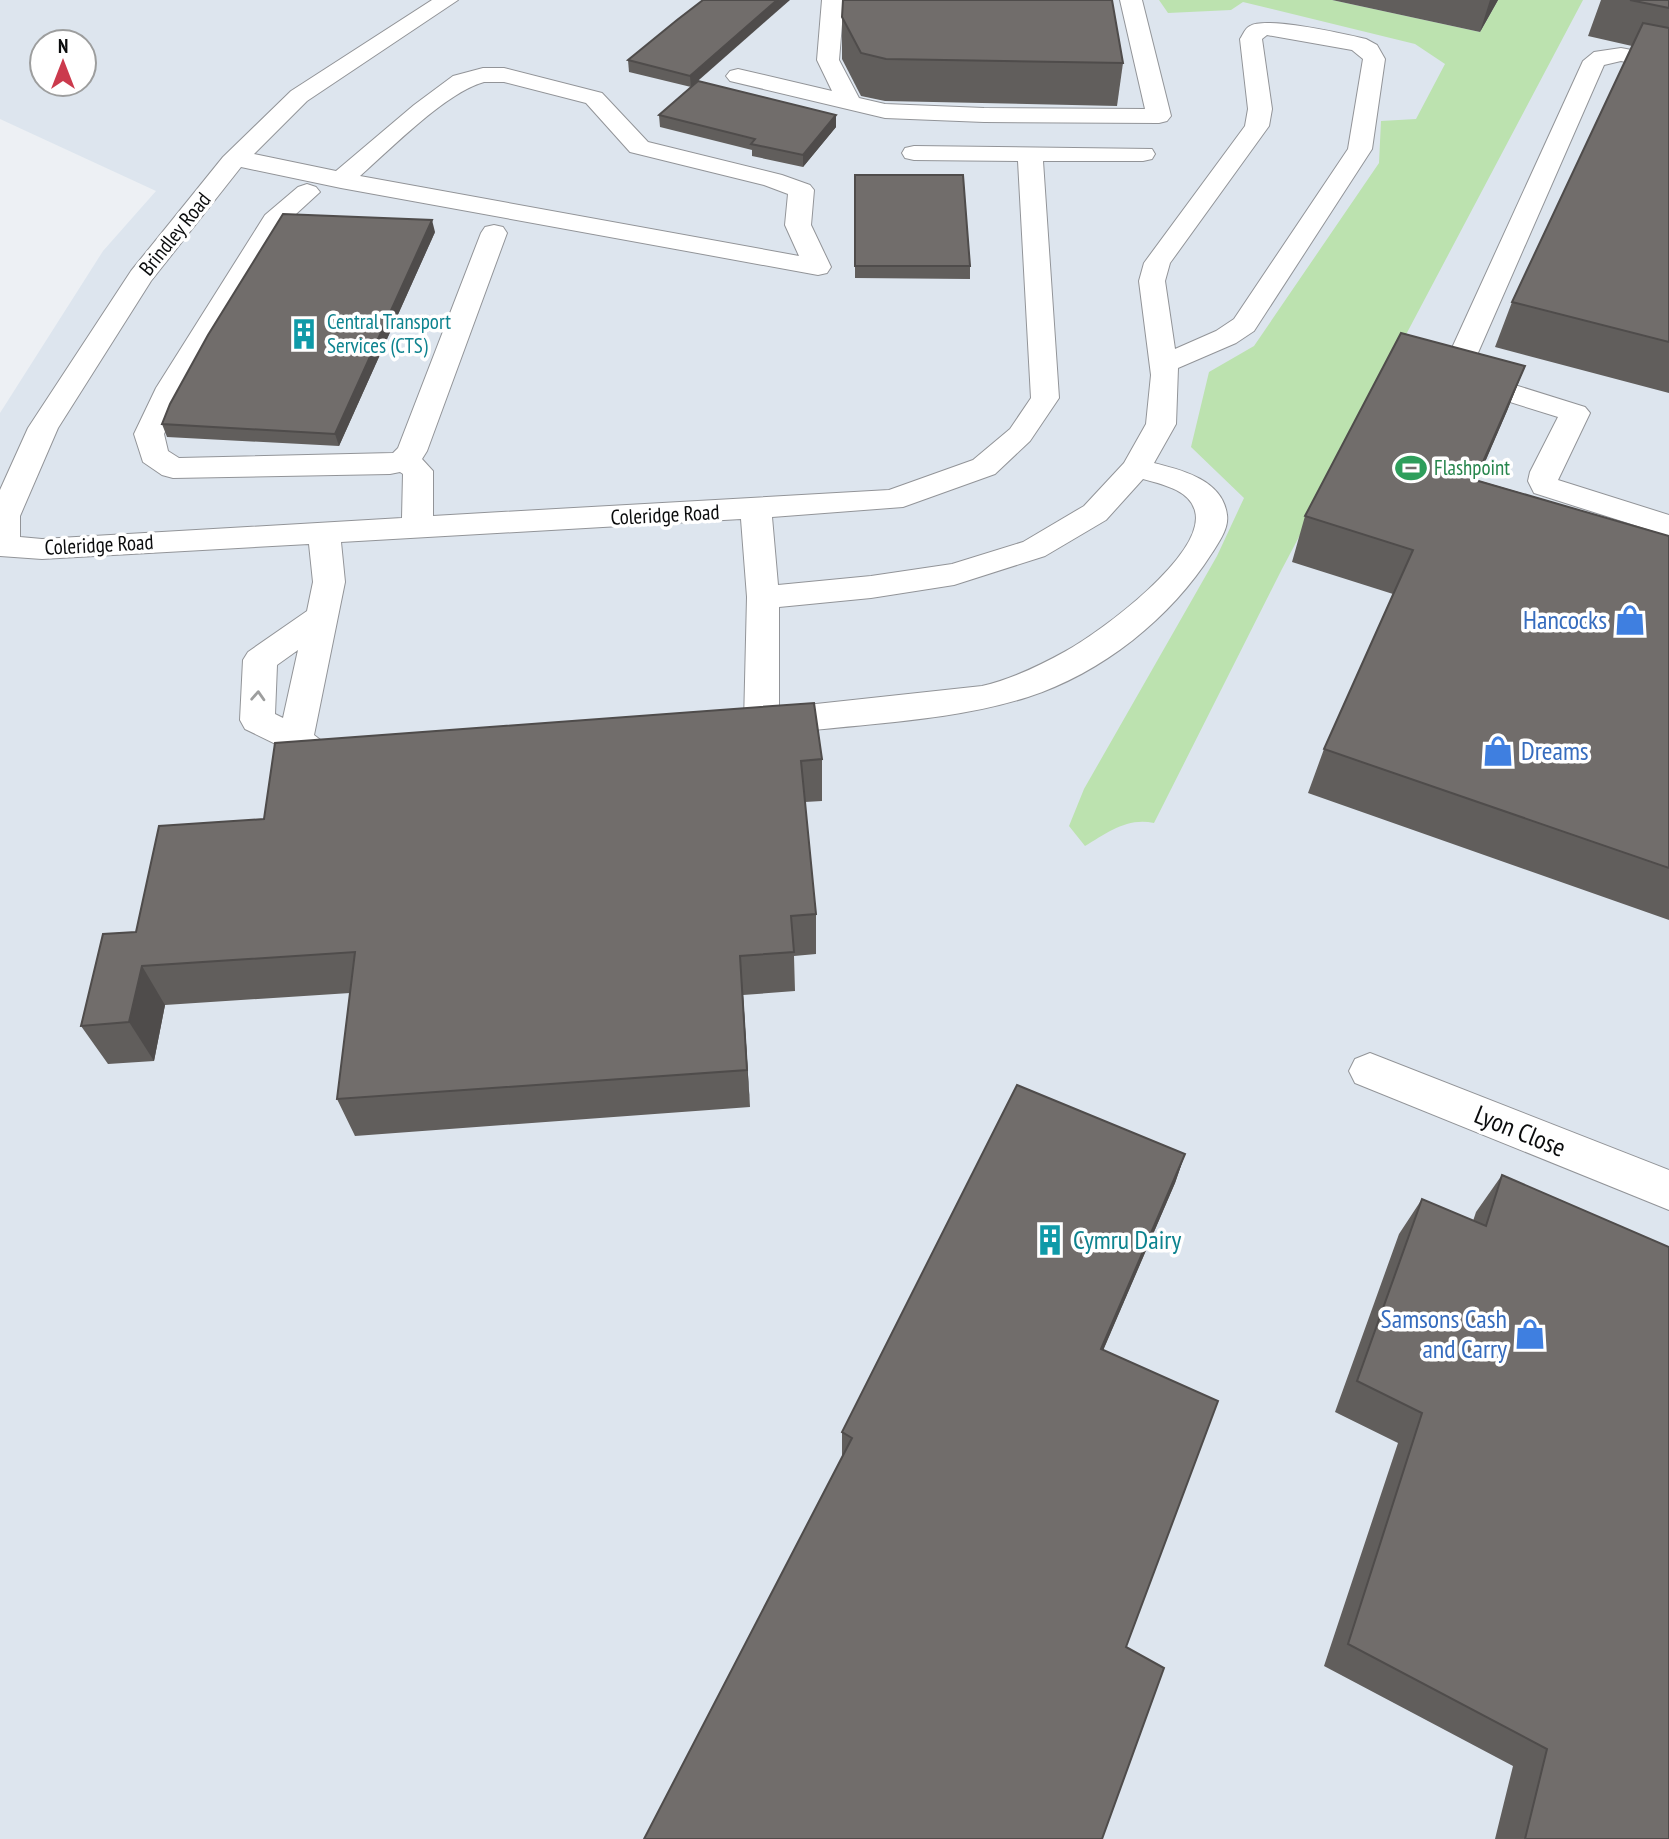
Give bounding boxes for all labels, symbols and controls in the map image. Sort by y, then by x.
north arrow [28,28,98,98]
text: N [58,34,68,58]
street label: Brindley Road [133,187,216,281]
place label: Central Transport Services (CTS) [327,308,451,359]
building icon: Central Transport Services (CTS) [287,317,321,351]
sports icon: Flashpoint [1394,451,1428,485]
place label: Flashpoint [1434,454,1510,481]
street label: Coleridge Road [610,498,720,531]
street label: Coleridge Road [44,528,154,561]
place label: Hancocks [1523,603,1607,636]
shop icon: Hancocks [1613,603,1647,637]
one-way arrow [251,690,266,701]
shop icon: Dreams [1481,734,1515,768]
place label: Dreams [1521,734,1589,767]
street label: Lyon Close [1470,1097,1571,1164]
building icon: Cymru Dairy [1033,1223,1067,1257]
place label: Cymru Dairy [1073,1223,1181,1256]
place label: Samsons Cash and Carry [1381,1302,1507,1365]
shop icon: Samsons Cash and Carry [1513,1317,1547,1351]

